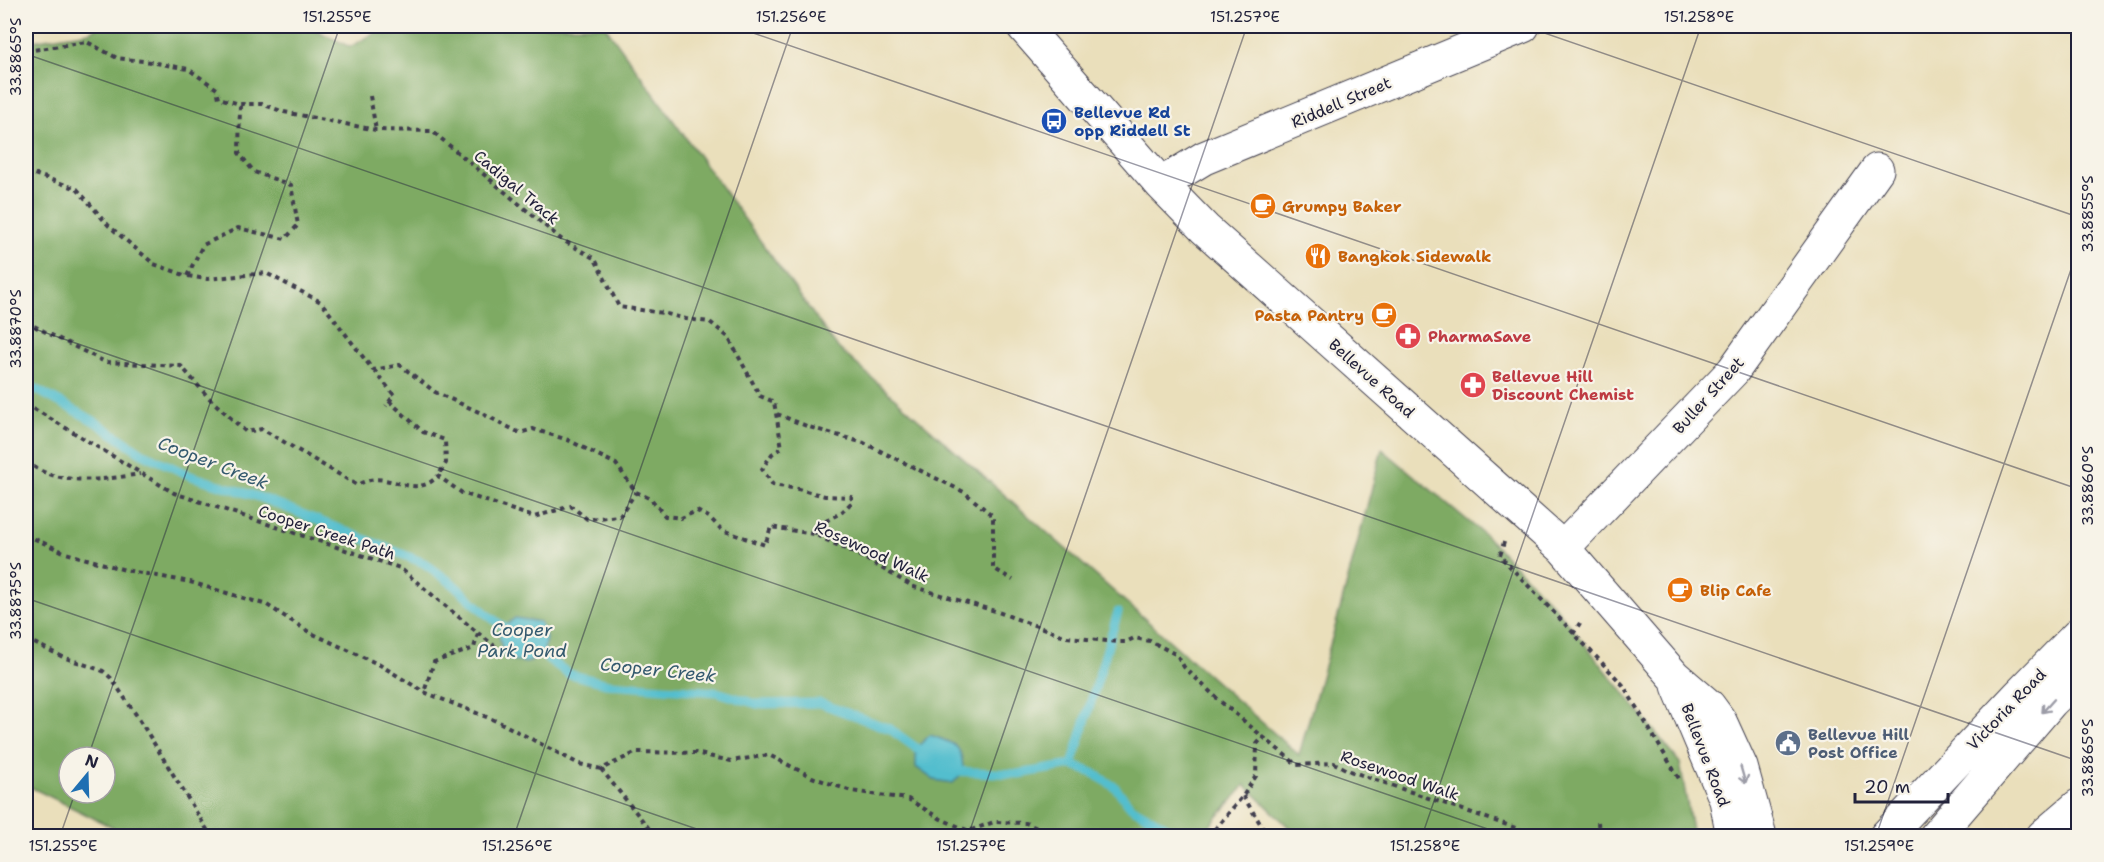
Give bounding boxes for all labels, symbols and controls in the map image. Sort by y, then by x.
text: 151.255°E [302,7,372,27]
text: 151.256°E [756,7,826,27]
text: 151.257°E [1210,7,1280,27]
text: 151.258°E [1664,7,1734,27]
text: 33.8865°S [6,18,26,96]
street label: Riddell Street [1288,72,1394,133]
place label: Bellevue Rd opp Riddell St [1074,102,1191,141]
bus stop icon: Bellevue Rd opp Riddell St [1039,106,1069,136]
street label: Cadigal Track [470,145,564,229]
text: 33.8855°S [2078,175,2098,253]
cafe icon: Grumpy Baker [1248,191,1278,221]
place label: Grumpy Baker [1282,196,1402,217]
restaurant icon: Bangkok Sidewalk [1303,241,1333,271]
place label: Bangkok Sidewalk [1338,246,1491,267]
text: 33.8870°S [6,289,26,369]
cafe icon: Pasta Pantry [1369,300,1399,330]
place label: Pasta Pantry [1254,305,1364,326]
pharmacy icon: PharmaSave [1393,321,1423,351]
place label: PharmaSave [1428,326,1532,347]
street label: Bellevue Road [1324,334,1419,423]
street label: Buller Street [1668,352,1749,438]
place label: Bellevue Hill Discount Chemist [1492,366,1634,405]
pharmacy icon: Bellevue Hill Discount Chemist [1458,370,1488,400]
water label: Cooper Creek [154,431,272,495]
text: 33.8860°S [2078,446,2098,526]
street label: Cooper Creek Path [256,500,398,565]
street label: Rosewood Walk [811,516,932,587]
text: 33.8875°S [6,562,26,640]
cafe icon: Blip Cafe [1665,575,1695,605]
place label: Blip Cafe [1700,580,1772,601]
water label: Cooper Park Pond [477,618,567,663]
water label: Cooper Creek [599,652,718,688]
street label: Victoria Road [1962,664,2051,755]
one-way arrow [2041,698,2055,713]
street label: Bellevue Road [1676,701,1735,810]
text: 33.8865°S [2078,719,2098,797]
place label: Bellevue Hill Post Office [1808,724,1910,763]
public building icon: Bellevue Hill Post Office [1773,728,1803,758]
north arrow [57,745,117,805]
street label: Rosewood Walk [1338,745,1462,806]
text: N [82,749,101,773]
one-way arrow [1738,765,1749,784]
scale bar [1855,766,1948,804]
text: 20 m [1864,775,1910,799]
text: 151.255°E [28,836,98,856]
text: 151.256°E [482,836,552,856]
text: 151.257°E [936,836,1006,856]
text: 151.258°E [1390,836,1460,856]
text: 151.259°E [1844,836,1914,856]

